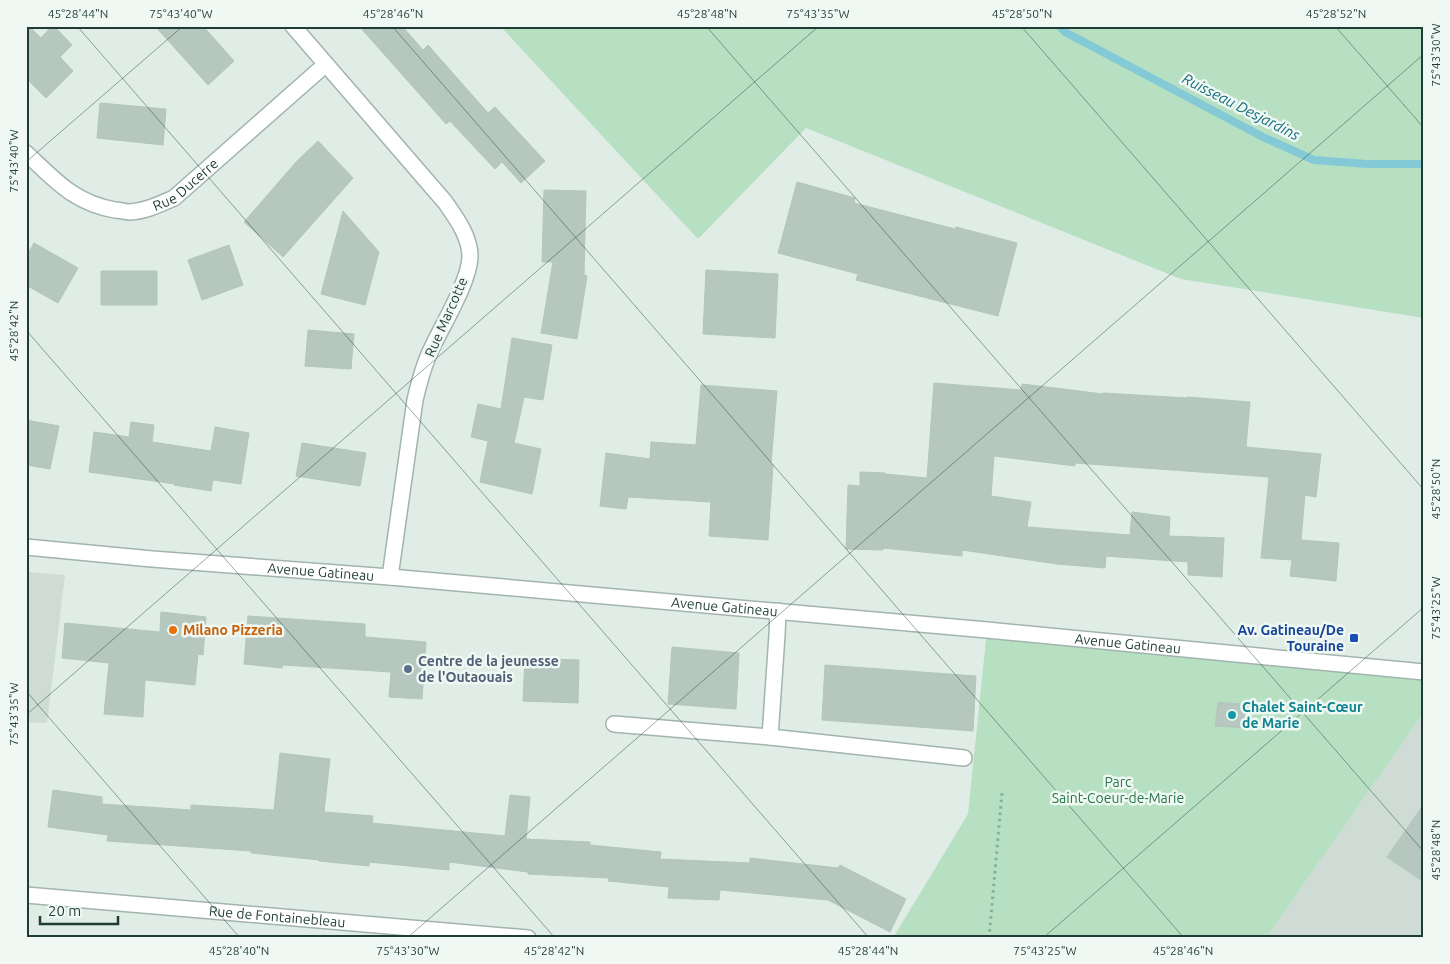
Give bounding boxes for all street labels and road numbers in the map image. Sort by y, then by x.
street label: Rue Ducerre [151,155,221,214]
street label: Rue Marcotte [421,275,471,359]
street label: Avenue Gatineau [267,560,375,584]
street label: Avenue Gatineau [671,594,778,619]
street label: Avenue Gatineau [1074,630,1182,657]
street label: Rue de Fontainebleau [208,903,346,930]

